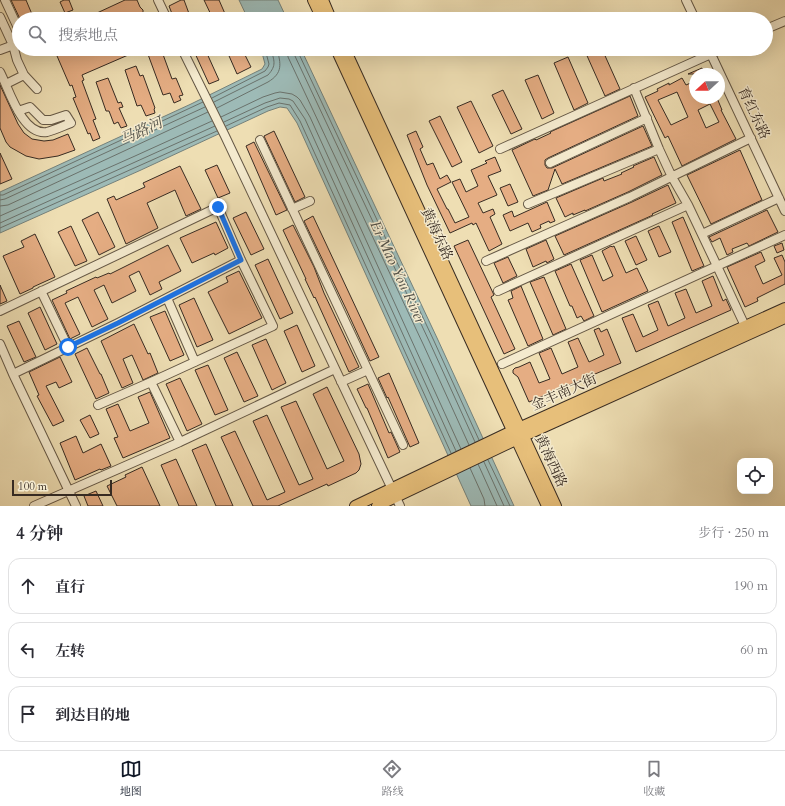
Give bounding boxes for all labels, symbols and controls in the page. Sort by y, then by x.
search box [12,12,773,56]
icon: search [26,23,48,45]
text: 搜索地点 [58,25,118,45]
north arrow [689,68,725,104]
street label: 育红东路 [734,84,774,142]
water label: 马路河 [116,111,168,150]
route end [209,198,227,216]
street label: 黄海东路 [417,205,457,263]
water label: Er Mao You River [365,217,431,328]
route start [59,338,77,356]
street label: 金丰南大街 [528,369,600,415]
street label: 黄海西路 [531,432,571,490]
map controls [737,458,773,494]
button: locate [737,458,773,494]
scale bar [12,478,112,497]
text: 100 m [18,479,47,494]
text: 4 分钟 [16,522,63,545]
text: 步行 · 250 m [698,524,769,542]
icon: ahead [17,575,39,597]
text: 直行 [55,577,85,597]
text: 190 m [734,577,768,595]
icon: left [17,639,39,661]
text: 左转 [55,641,85,661]
text: 60 m [740,641,768,659]
icon: arrive [17,703,39,725]
text: 到达目的地 [55,705,130,725]
tab: 地图 [120,758,142,799]
tab: 路线 [381,758,403,799]
tab: 收藏 [643,758,665,799]

